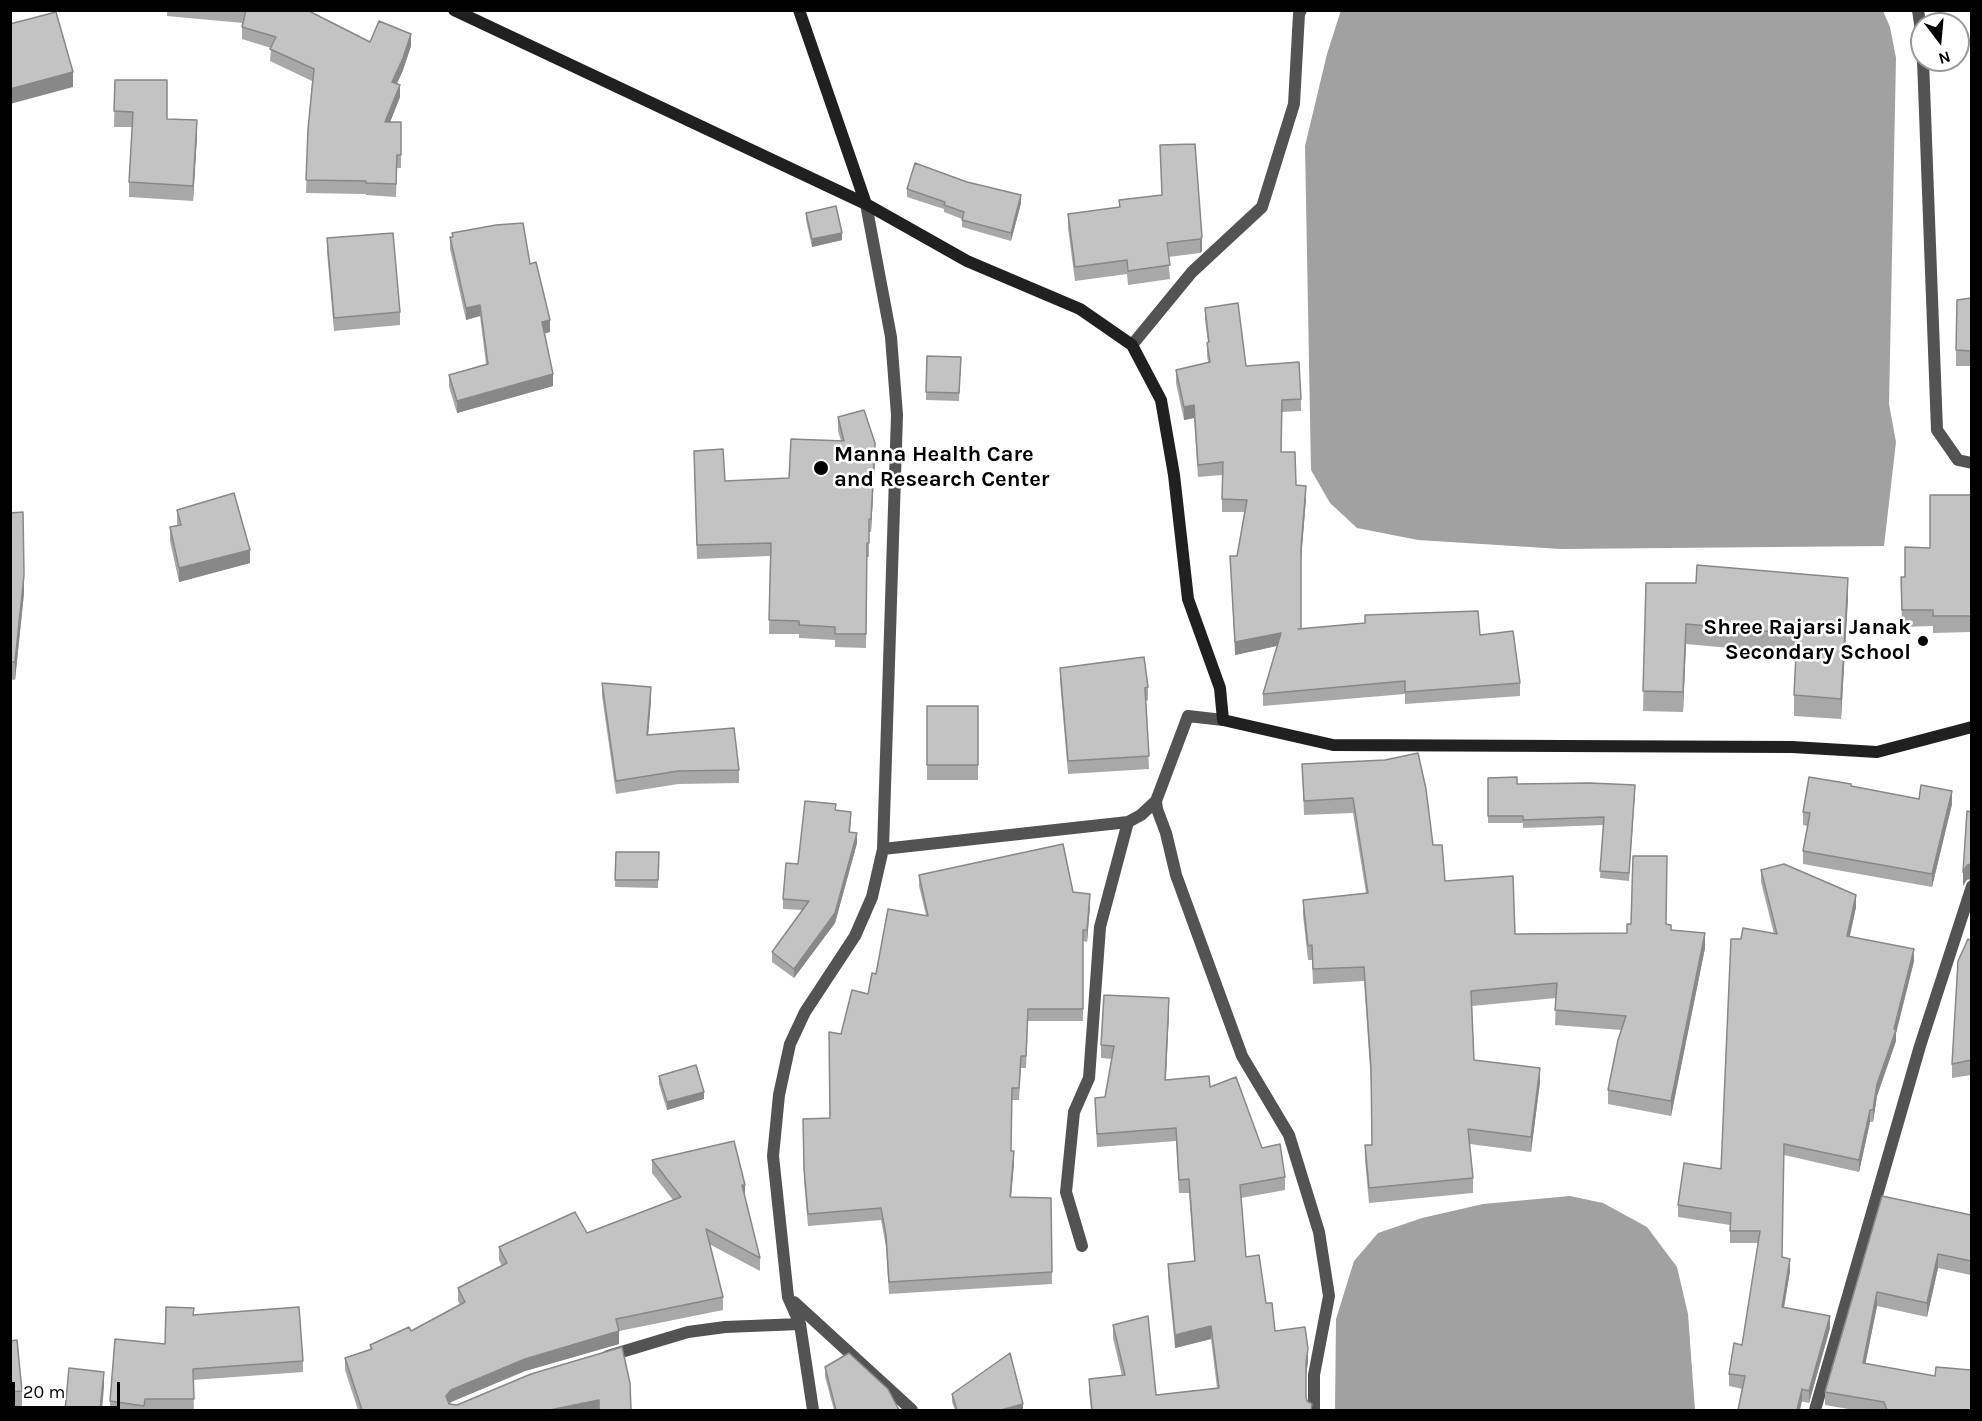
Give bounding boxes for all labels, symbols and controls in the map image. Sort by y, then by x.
north arrow [1910,12,1970,72]
text: N [1936,47,1953,69]
place label: Manna Health Care and Research Center [834,442,1049,494]
marker: Manna Health Care and Research Center [812,459,830,477]
place label: Shree Rajarsi Janak Secondary School [1703,615,1911,666]
marker: Shree Rajarsi Janak Secondary School [1916,634,1930,648]
scale bar [15,1370,123,1408]
text: 20 m [23,1381,65,1403]

